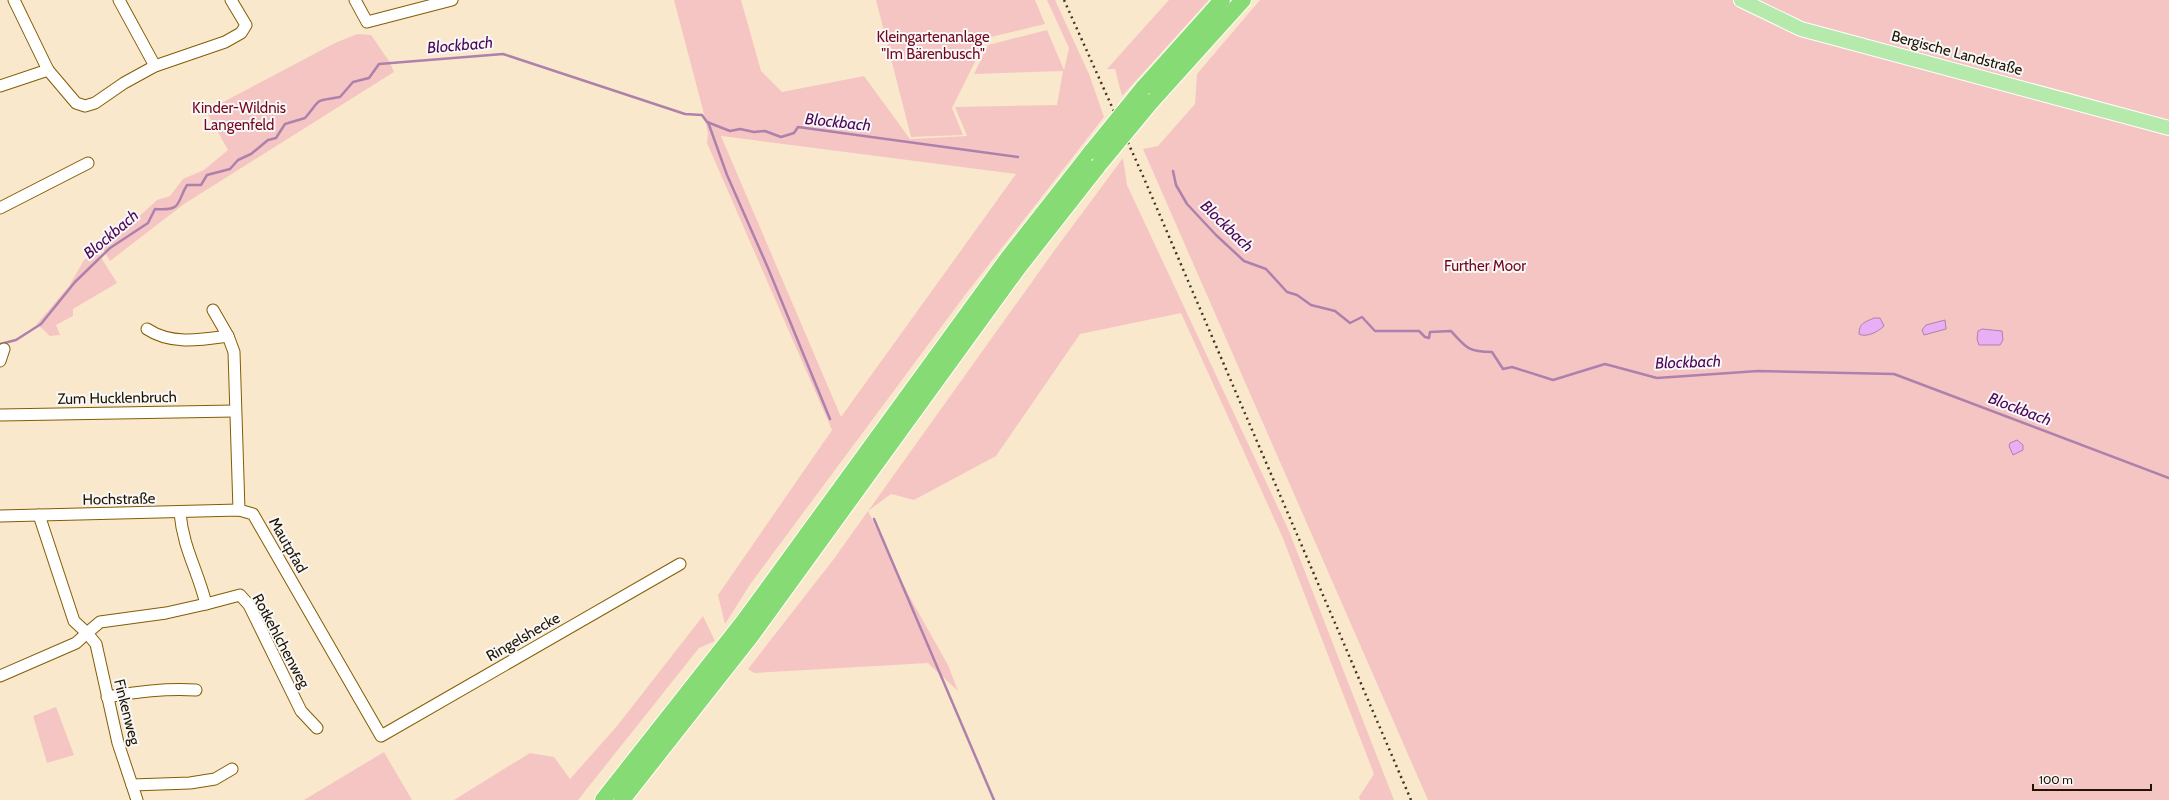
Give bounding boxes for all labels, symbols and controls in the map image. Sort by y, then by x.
street label: Bergische Landstraße [1889,27,2025,79]
park label: Kleingartenanlage "Im Bärenbusch" [876,28,990,63]
water label: Blockbach [426,33,494,57]
park label: Kinder-Wildnis Langenfeld [192,99,286,134]
water label: Blockbach [804,109,872,135]
water label: Blockbach [1197,196,1257,256]
water label: Blockbach [80,206,142,262]
park label: Further Moor [1444,257,1526,275]
water label: Blockbach [1655,351,1721,373]
street label: Zum Hucklenbruch [57,388,177,408]
water label: Blockbach [1986,388,2054,430]
street label: Hochstraße [82,489,156,509]
street label: Mautpfad [265,514,311,576]
street label: Rotkehlchenweg [249,591,314,692]
street label: Ringelshecke [483,609,563,665]
street label: Finkenweg [110,677,144,747]
scale bar [2033,766,2151,792]
text: 100 m [2039,772,2073,787]

